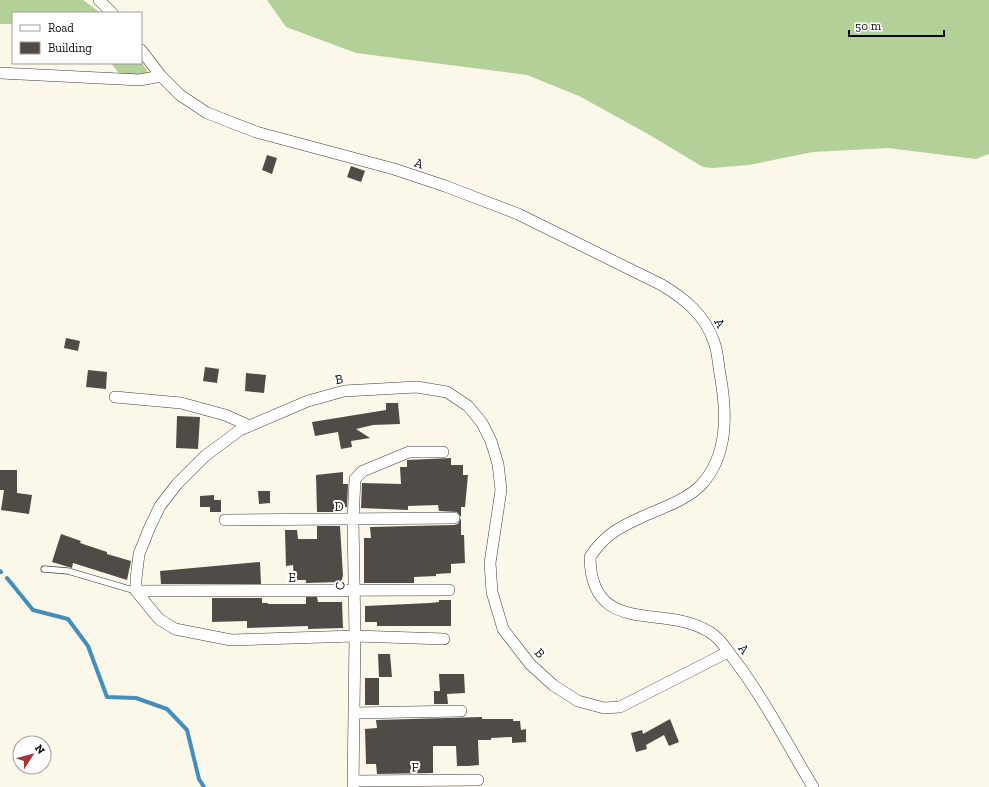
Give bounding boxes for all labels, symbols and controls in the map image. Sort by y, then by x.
legend [12,12,142,64]
scale bar [849,12,944,38]
text: 50 m [855,19,882,33]
text: Road [48,21,74,35]
text: Building [48,41,92,55]
street label: A [413,155,426,172]
street label: A [711,316,729,331]
street label: B [334,371,344,387]
street label: D [334,499,344,514]
street label: E [288,570,296,585]
street label: C [332,582,348,590]
street label: A [735,641,753,657]
street label: B [532,645,548,661]
north arrow [12,735,52,775]
text: N [32,742,48,757]
street label: F [411,759,419,775]

